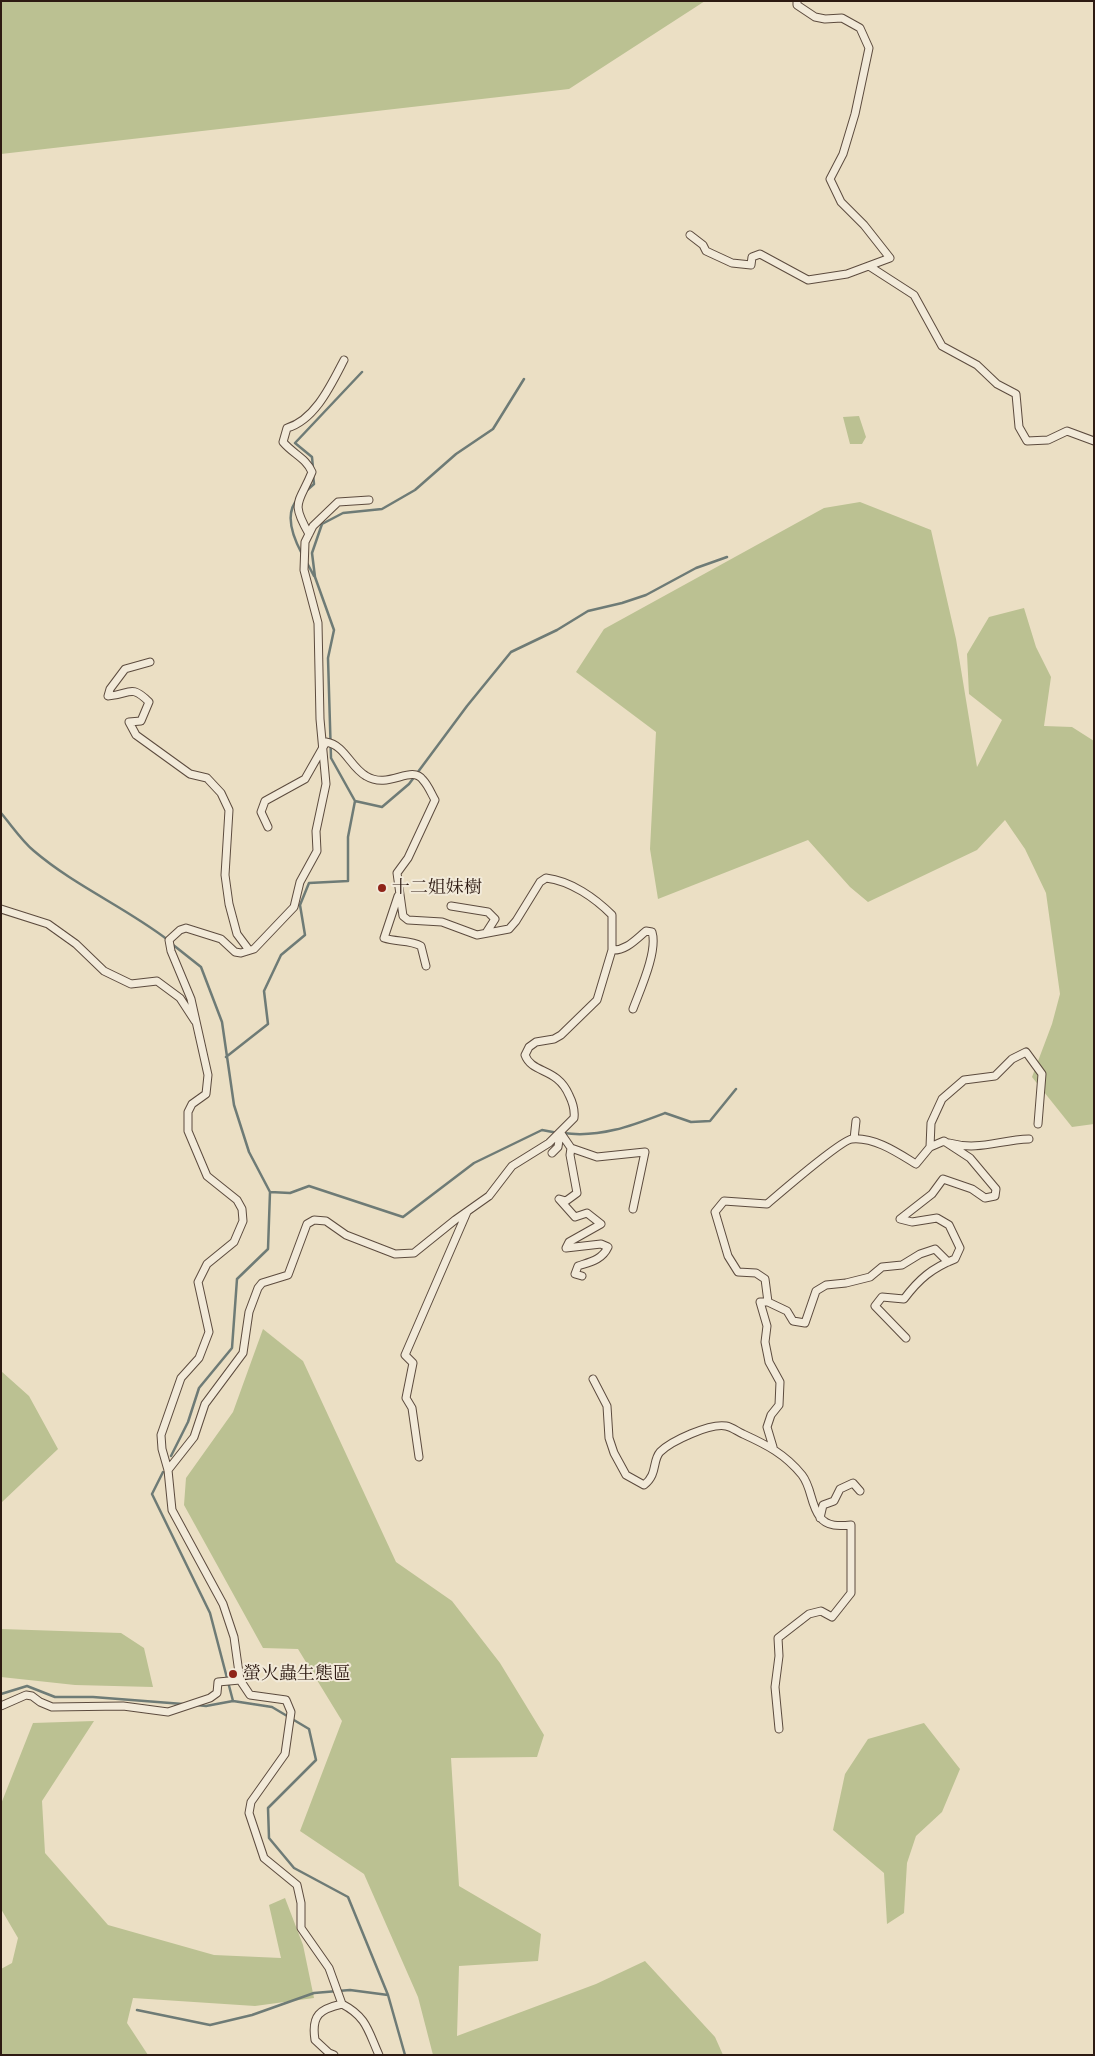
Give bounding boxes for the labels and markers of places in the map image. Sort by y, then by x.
place label: 十二姐妹樹 [392,877,482,899]
marker: 十二姐妹樹 [376,882,388,894]
place label: 螢火蟲生態區 [243,1663,351,1685]
marker: 螢火蟲生態區 [227,1668,239,1680]

